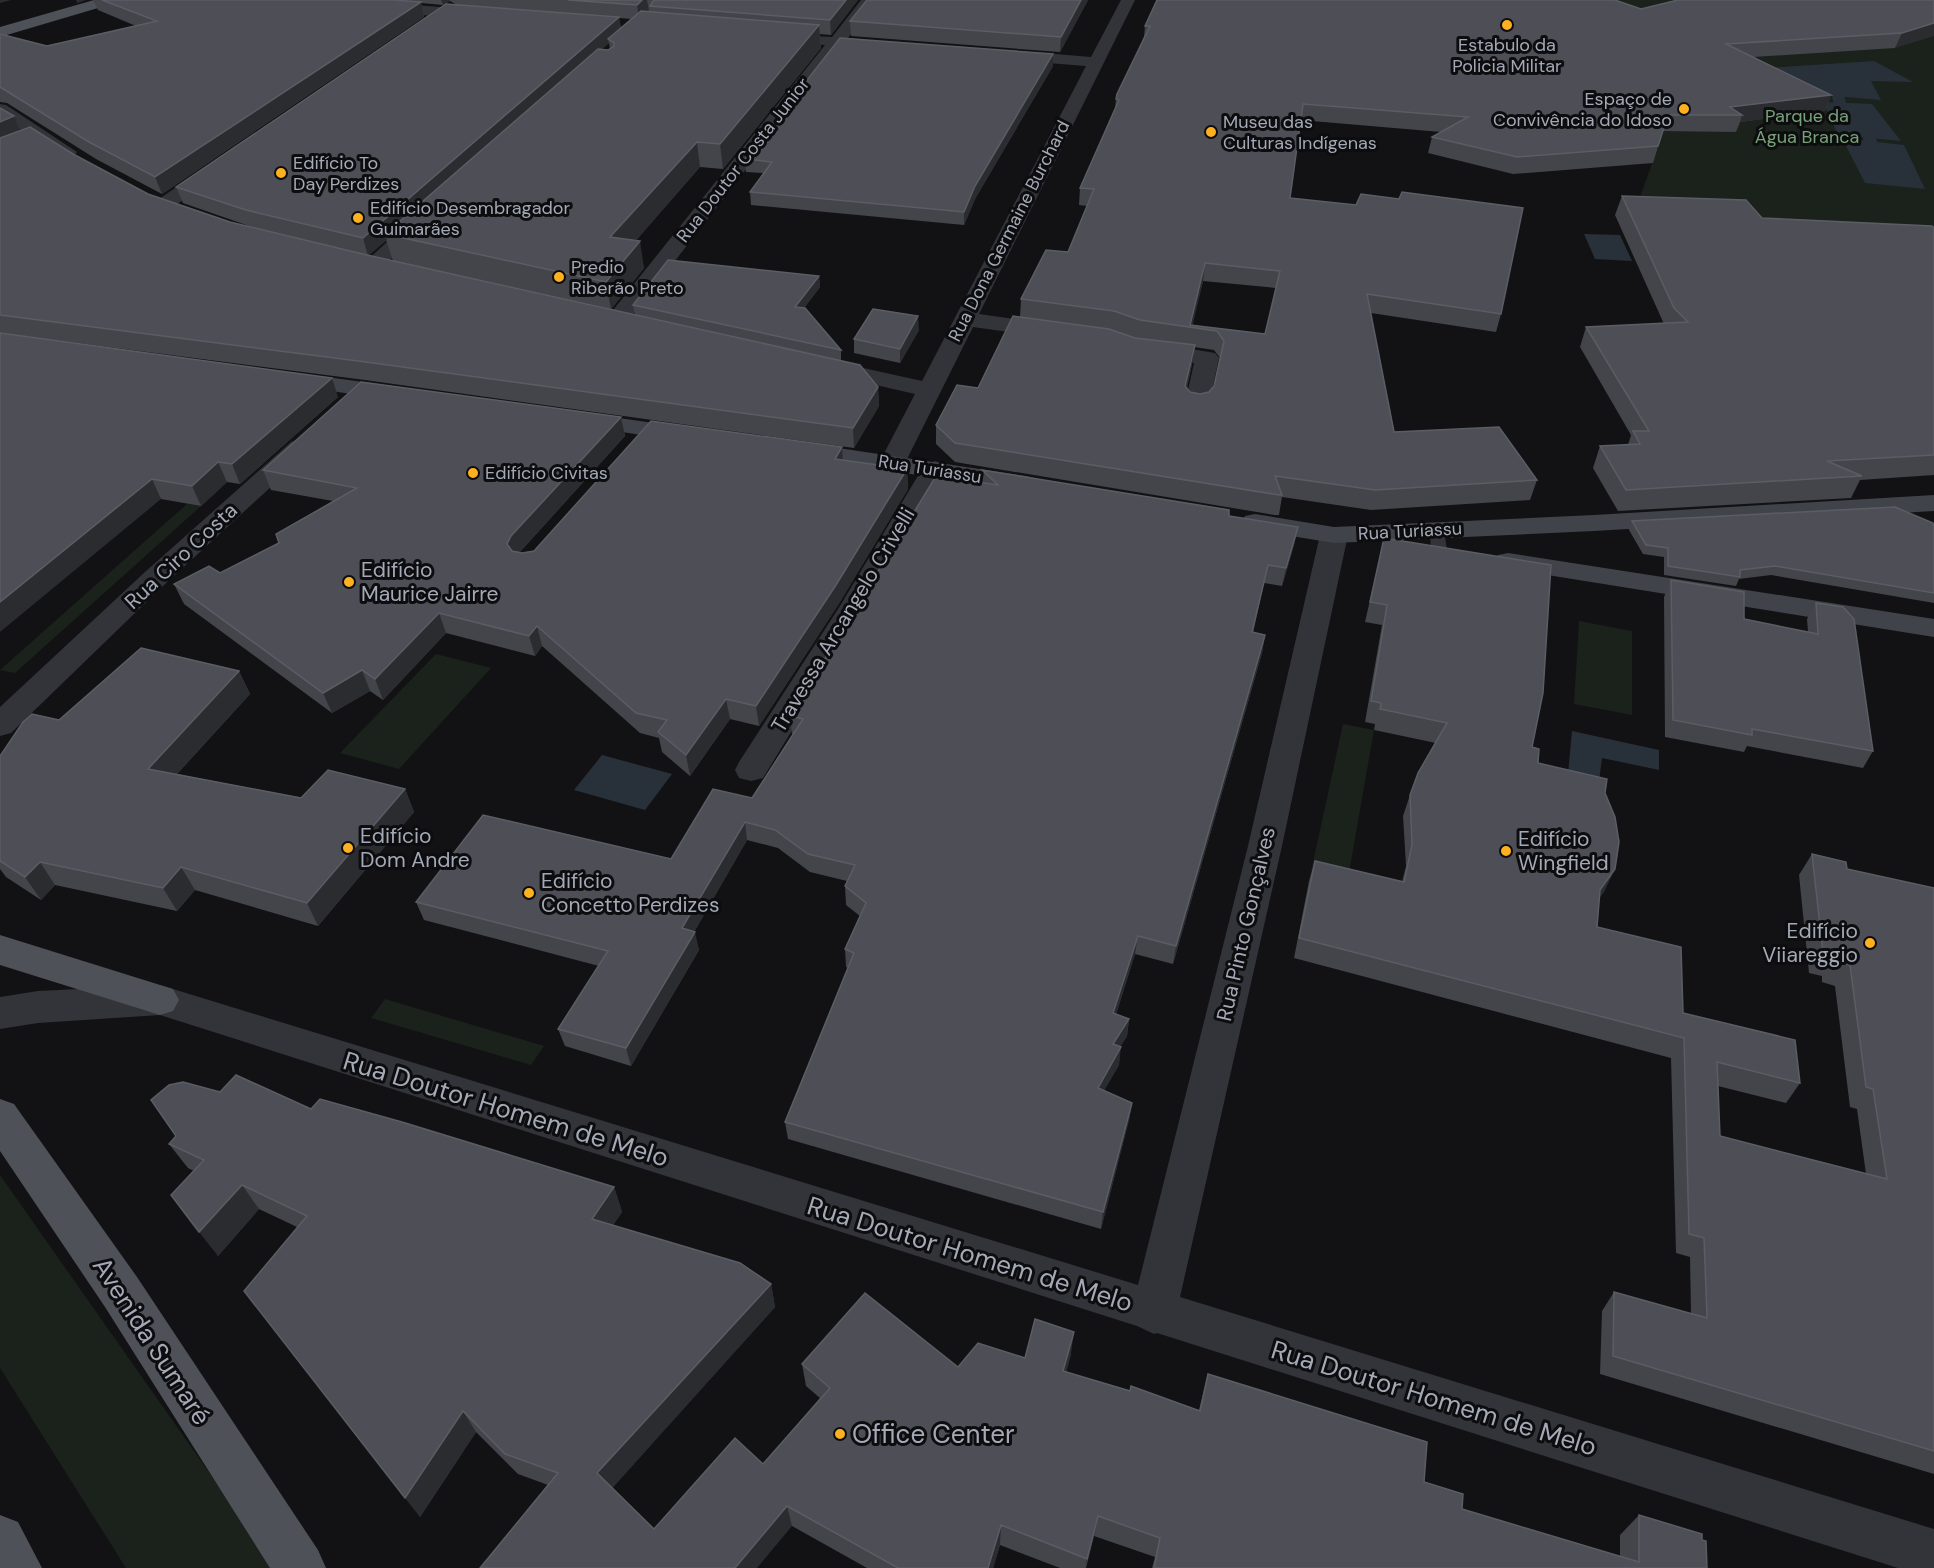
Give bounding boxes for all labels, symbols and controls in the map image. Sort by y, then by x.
marker: Estabulo da Policia Militar [1500,18,1514,32]
place label: Estabulo da Policia Militar [1452,33,1562,78]
street label: Rua Doutor Costa Junior [671,72,815,247]
place label: Espaço de Convivência do Idoso [1493,87,1672,132]
marker: Espaço de Convivência do Idoso [1677,102,1691,116]
park label: Parque da Água Branca [1755,104,1859,149]
place label: Museu das Culturas Indígenas [1223,110,1377,155]
street label: Rua Dona Germaine Burchard [943,116,1075,346]
marker: Museu das Culturas Indígenas [1204,125,1218,139]
place label: Edifício To Day Perdizes [293,151,399,196]
marker: Edifício To Day Perdizes [274,166,288,180]
place label: Edifício Desembragador Guimarães [370,196,570,241]
marker: Edifício Desembragador Guimarães [351,211,365,225]
place label: Predio Riberão Preto [571,255,684,300]
marker: Predio Riberão Preto [552,270,566,284]
street label: Rua Turiassu [877,449,983,489]
place label: Edifício Civitas [485,461,608,485]
marker: Edifício Civitas [466,466,480,480]
street label: Rua Ciro Costa [119,497,243,615]
street label: Travessa Arcangelo Crivelli [765,502,921,738]
street label: Rua Turiassu [1357,516,1463,546]
place label: Edifício Maurice Jairre [361,556,499,608]
marker: Edifício Maurice Jairre [342,575,356,589]
place label: Edifício Dom Andre [360,822,470,874]
street label: Rua Pinto Gonçalves [1210,824,1282,1024]
place label: Edifício Wingfield [1518,825,1609,877]
marker: Edifício Dom Andre [341,841,355,855]
marker: Edifício Wingfield [1499,844,1513,858]
place label: Edifício Concetto Perdizes [541,867,720,919]
marker: Edifício Concetto Perdizes [522,886,536,900]
place label: Edifício Viiareggio [1762,917,1858,969]
marker: Edifício Viiareggio [1863,936,1877,950]
street label: Rua Doutor Homem de Melo [339,1043,673,1175]
street label: Rua Doutor Homem de Melo [803,1188,1137,1320]
street label: Avenida Sumaré [85,1251,219,1431]
street label: Rua Doutor Homem de Melo [1267,1332,1601,1464]
place label: Office Center [852,1417,1015,1451]
marker: Office Center [833,1427,847,1441]

